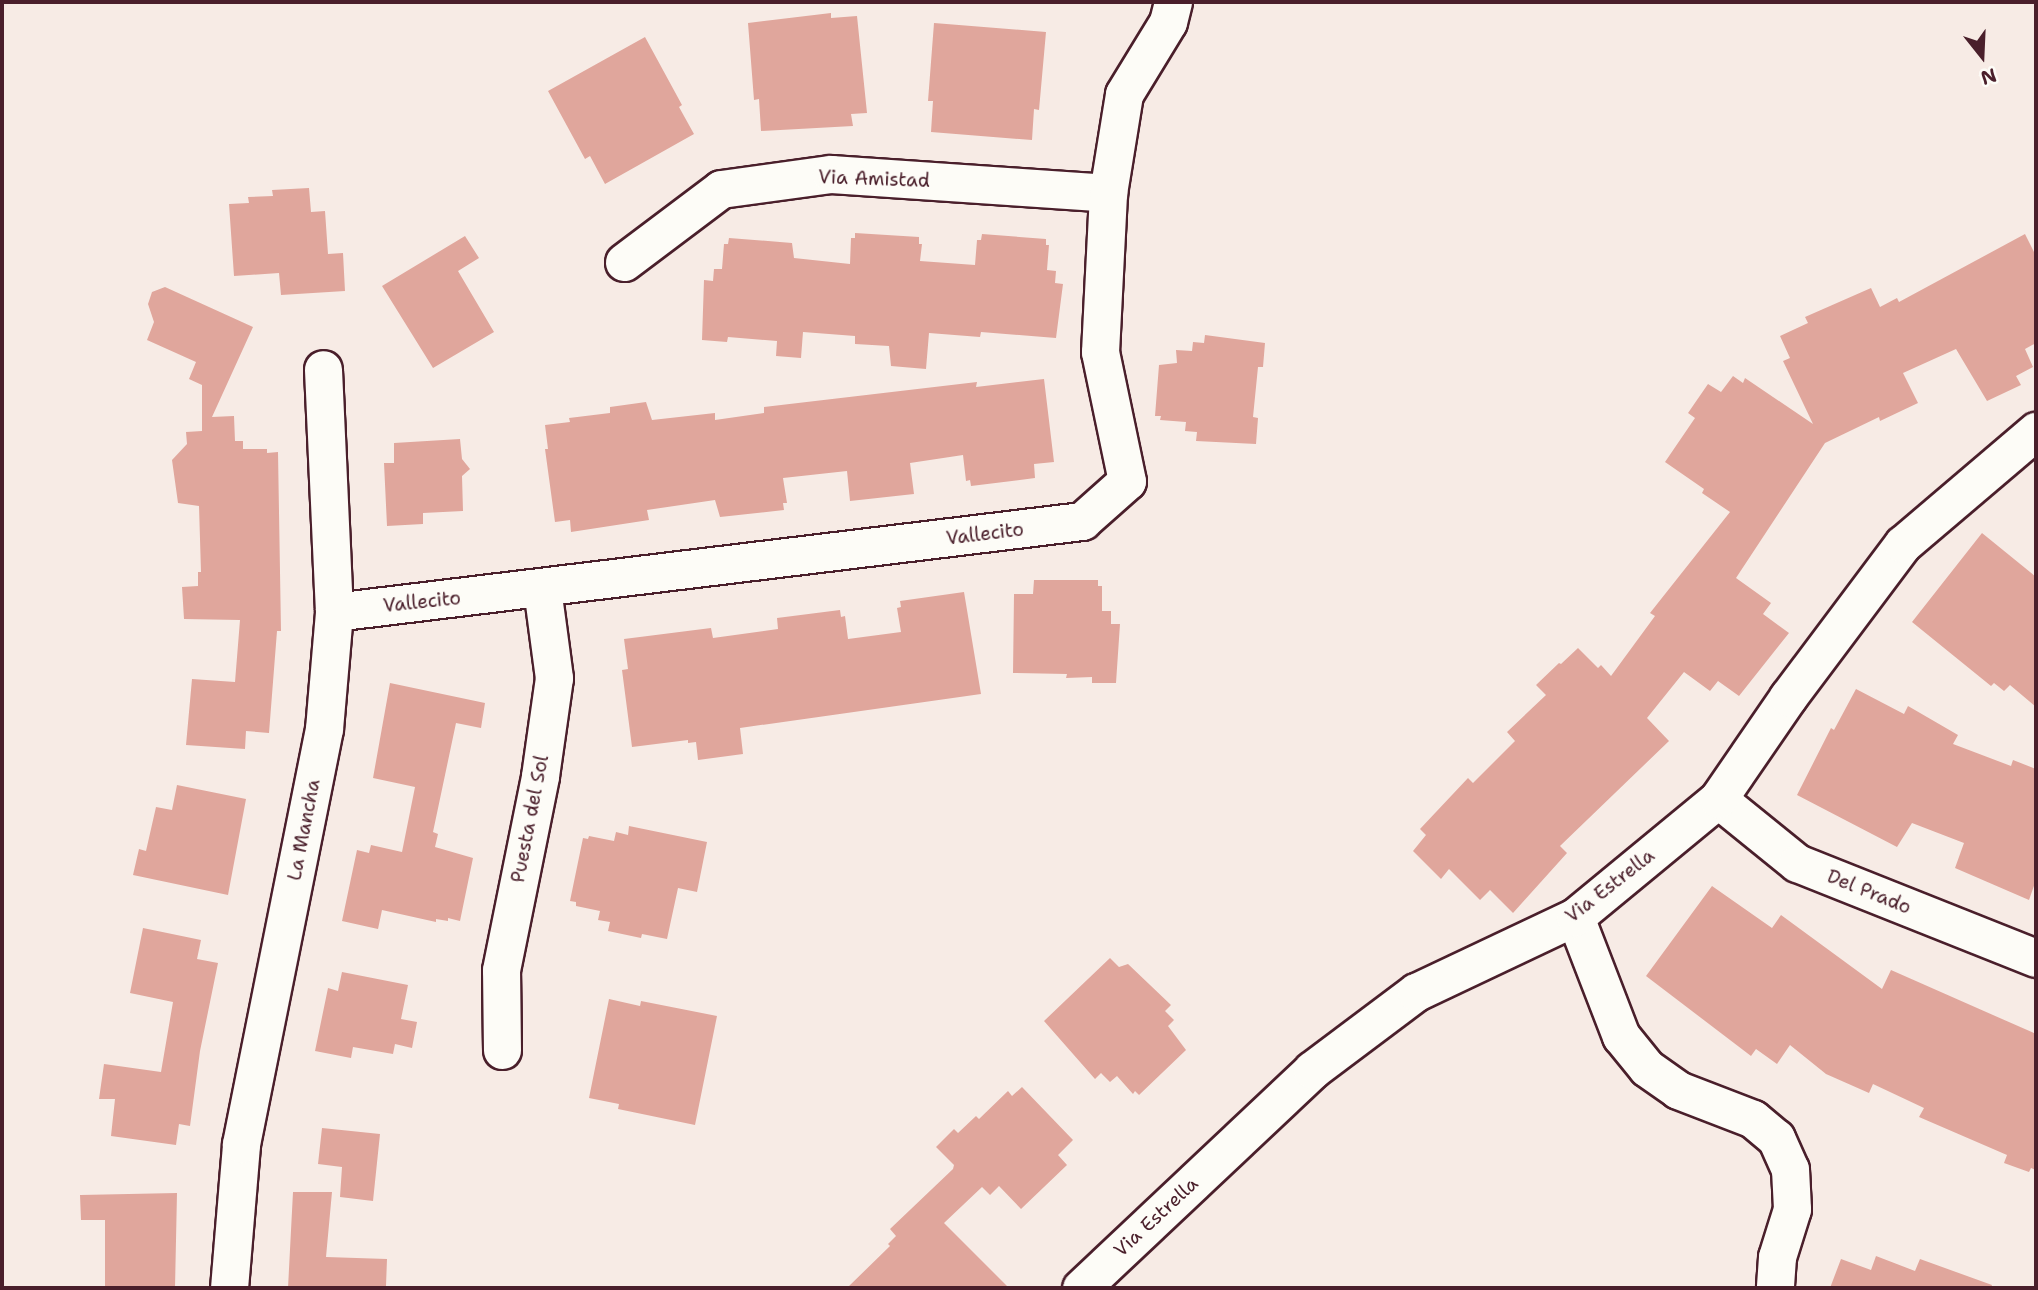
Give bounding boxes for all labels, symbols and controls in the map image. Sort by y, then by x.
north arrow [1947,21,2017,91]
text: N [1978,62,2000,91]
street label: Via Amistad [818,166,930,192]
street label: Vallecito [945,518,1025,550]
street label: Vallecito [382,587,462,617]
street label: Puesta del Sol [506,753,554,885]
street label: La Mancha [283,777,325,883]
street label: Via Estrella [1561,844,1659,928]
street label: Del Prado [1824,865,1914,919]
street label: Via Estrella [1109,1172,1203,1262]

